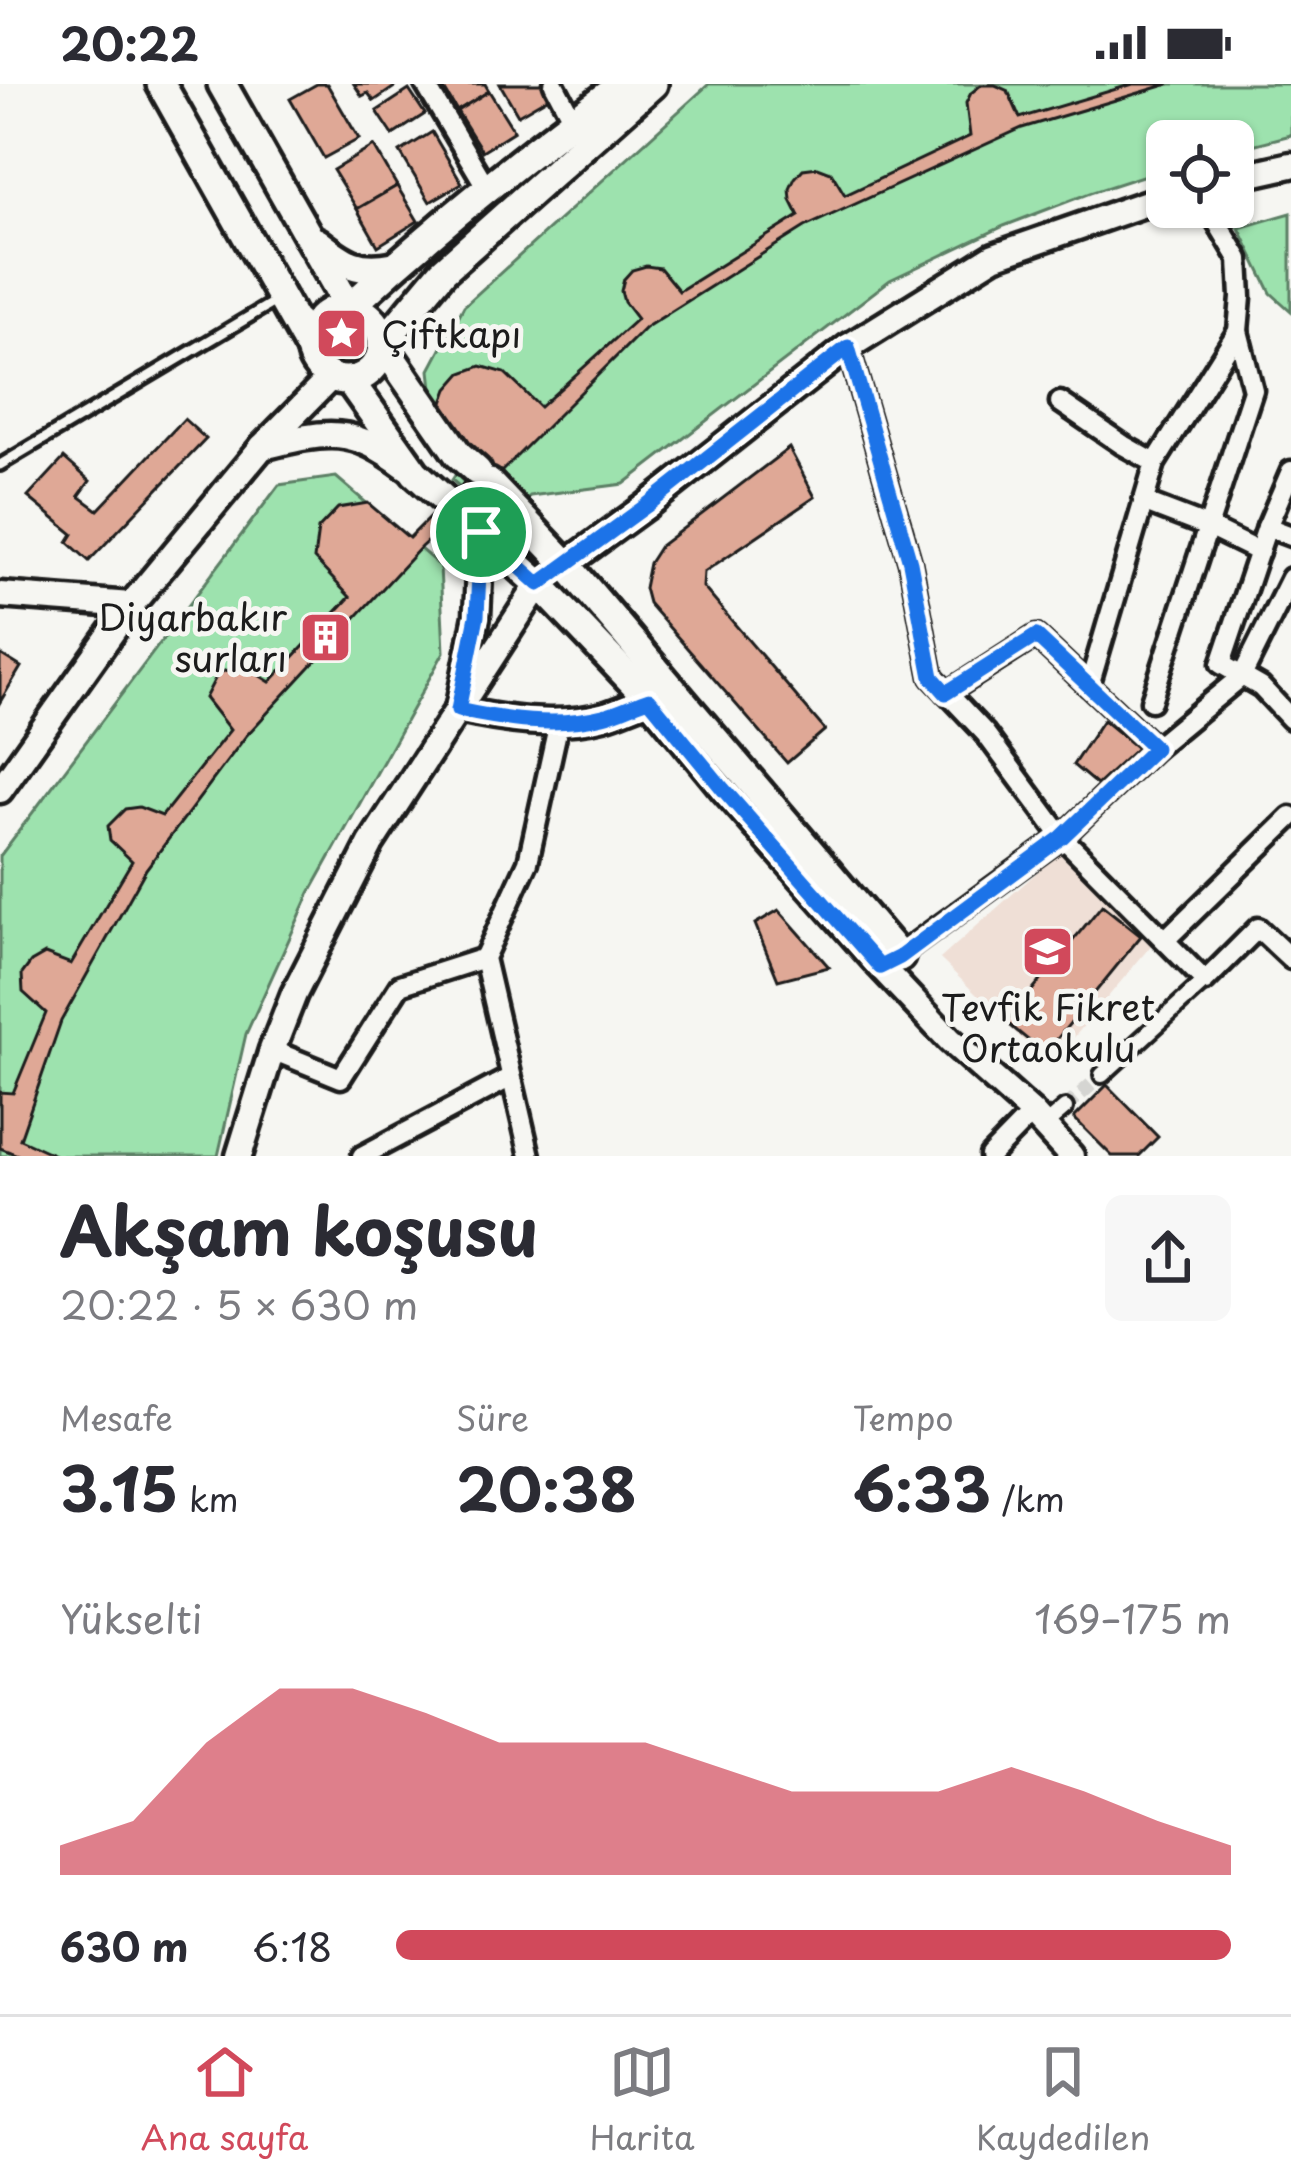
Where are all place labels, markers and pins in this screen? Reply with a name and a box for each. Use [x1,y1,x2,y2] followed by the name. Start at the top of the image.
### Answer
[314,305,370,361] place icon: Çiftkapı
[381,306,521,360] place label: Çiftkapı
[430,481,532,583] pin
[99,589,287,684] place label: Diyarbakır surları
[298,609,354,665] building icon: Diyarbakır surları
[1020,923,1076,979] school or university icon: Tevfik Fikret Ortaokulu
[941,979,1155,1074] place label: Tevfik Fikret Ortaokulu

